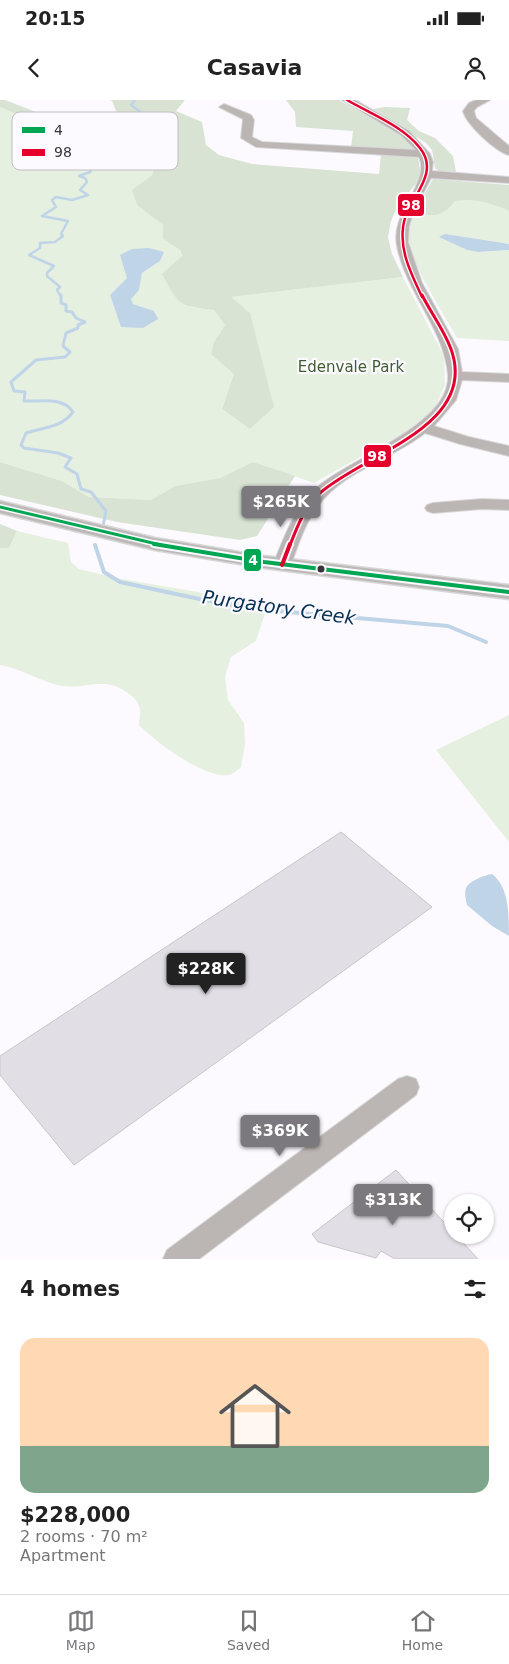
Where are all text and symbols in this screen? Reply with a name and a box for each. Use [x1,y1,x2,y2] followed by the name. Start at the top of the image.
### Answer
[25,7,85,29] text: 20:15
[20,54,48,82] icon: back
[461,54,489,82] icon: person
[207,55,302,80] text: Casavia
[12,112,178,170] legend
[54,122,63,138] text: 4
[54,144,72,160] text: 98
[397,193,425,217] line badge: 98
[401,197,421,213] text: 98
[298,358,405,376] park label: Edenvale Park
[363,444,392,468] line badge: 98
[367,448,387,464] text: 98
[246,486,316,528] pin: $265K
[253,492,309,511] text: $265K
[243,548,262,572] line badge: 4
[248,552,258,568] text: 4
[316,564,326,574] unlabelled marker
[201,585,358,629] water label: Purgatory Creek
[171,952,241,995] pin: $228K
[178,959,234,978] text: $228K
[245,1114,315,1157] pin: $369K
[252,1121,308,1140] text: $369K
[358,1184,428,1226] pin: $313K
[365,1190,421,1209] text: $313K
[444,1194,494,1244] map controls
[444,1194,494,1244] button: locate
[461,1275,489,1303] icon: filters
[20,1277,120,1301] text: 4 homes
[210,1371,300,1461] icon: home
[20,1503,130,1527] text: $228,000
[20,1527,148,1546] text: 2 rooms · 70 m²
[20,1546,106,1565] text: Apartment
[66,1607,95,1653] tab: Map
[227,1607,270,1653] tab: Saved
[402,1607,443,1653] tab: Home

